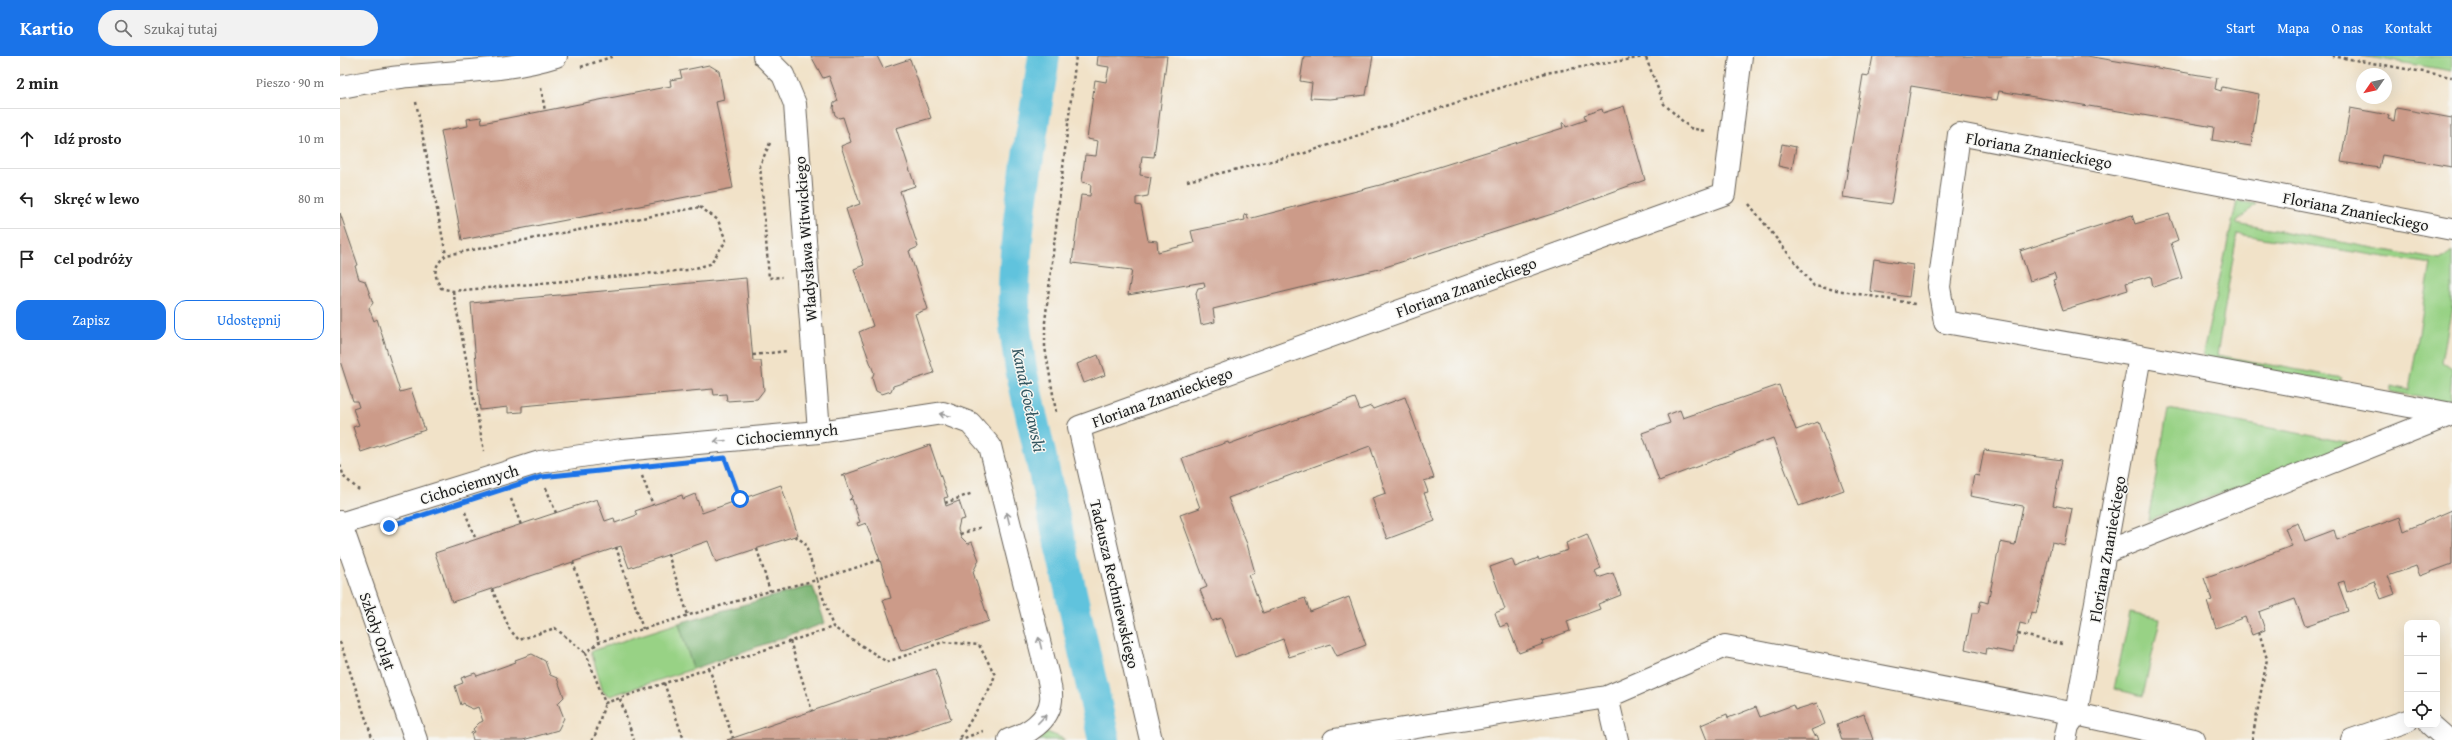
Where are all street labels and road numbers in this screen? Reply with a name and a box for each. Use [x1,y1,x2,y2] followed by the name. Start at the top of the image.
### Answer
[1964,125,2114,175] street label: Floriana Znanieckiego
[787,156,823,322] street label: Władysława Witwickiego
[2281,185,2431,237] street label: Floriana Znanieckiego
[1392,250,1540,324] street label: Floriana Znanieckiego
[1088,360,1236,434] street label: Floriana Znanieckiego
[735,417,839,451] street label: Cichociemnych
[417,458,521,510] street label: Cichociemnych
[2082,474,2132,624] street label: Floriana Znanieckiego
[1084,497,1146,671] street label: Tadeusza Rechniewskiego
[353,589,403,674] street label: Szkoły Orląt

